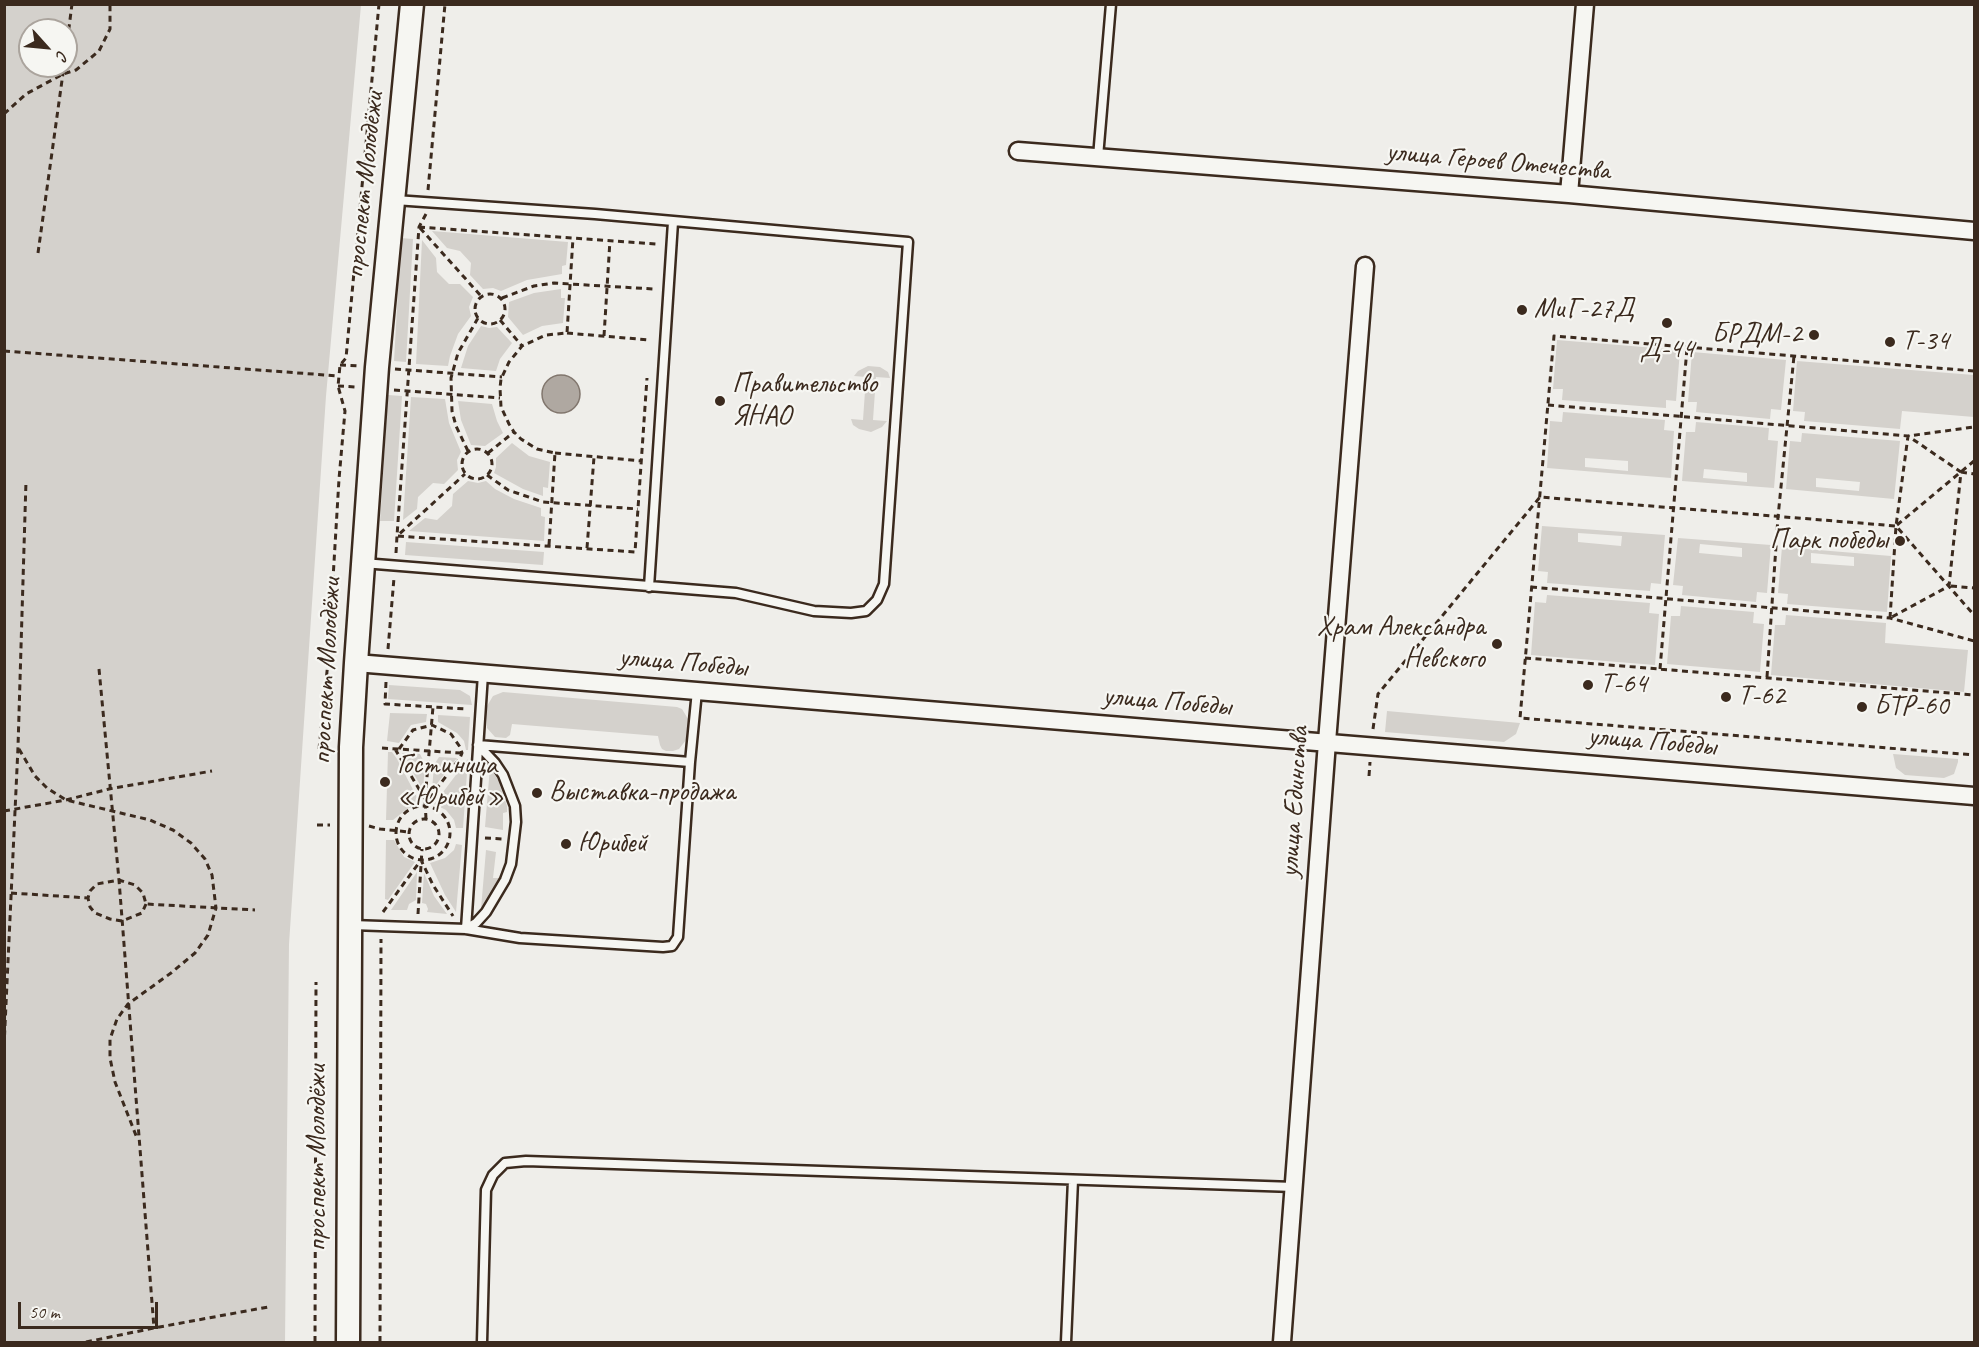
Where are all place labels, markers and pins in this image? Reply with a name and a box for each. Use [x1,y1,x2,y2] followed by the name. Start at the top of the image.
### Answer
[1534,293,1633,327] place label: МиГ-27Д
[1515,303,1529,317] marker: МиГ-27Д
[1660,316,1674,330] marker: Д-44
[1712,318,1802,352] place label: БРДМ-2
[1902,325,1949,359] place label: Т-34
[1807,328,1821,342] marker: БРДМ-2
[1640,333,1694,367] place label: Д-44
[1883,335,1897,349] marker: Т-34
[732,368,877,434] place label: Правительство ЯНАО
[713,394,727,408] marker: Правительство ЯНАО
[1770,524,1888,558] place label: Парк победы
[1893,534,1907,548] marker: Парк победы
[1317,611,1485,677] place label: Храм Александра Невского
[1490,637,1504,651] marker: Храм Александра Невского
[1600,668,1647,702] place label: Т-64
[1581,678,1595,692] marker: Т-64
[1738,680,1785,714] place label: Т-62
[1719,690,1733,704] marker: Т-62
[1874,690,1949,724] place label: БТР-60
[1855,700,1869,714] marker: БТР-60
[397,749,504,815] place label: Гостиница «Юрибей»
[378,775,392,789] marker: Гостиница «Юрибей»
[549,776,735,810] place label: Выставка-продажа
[530,786,544,800] marker: Выставка-продажа
[578,827,647,861] place label: Юрибей
[559,837,573,851] marker: Юрибей

